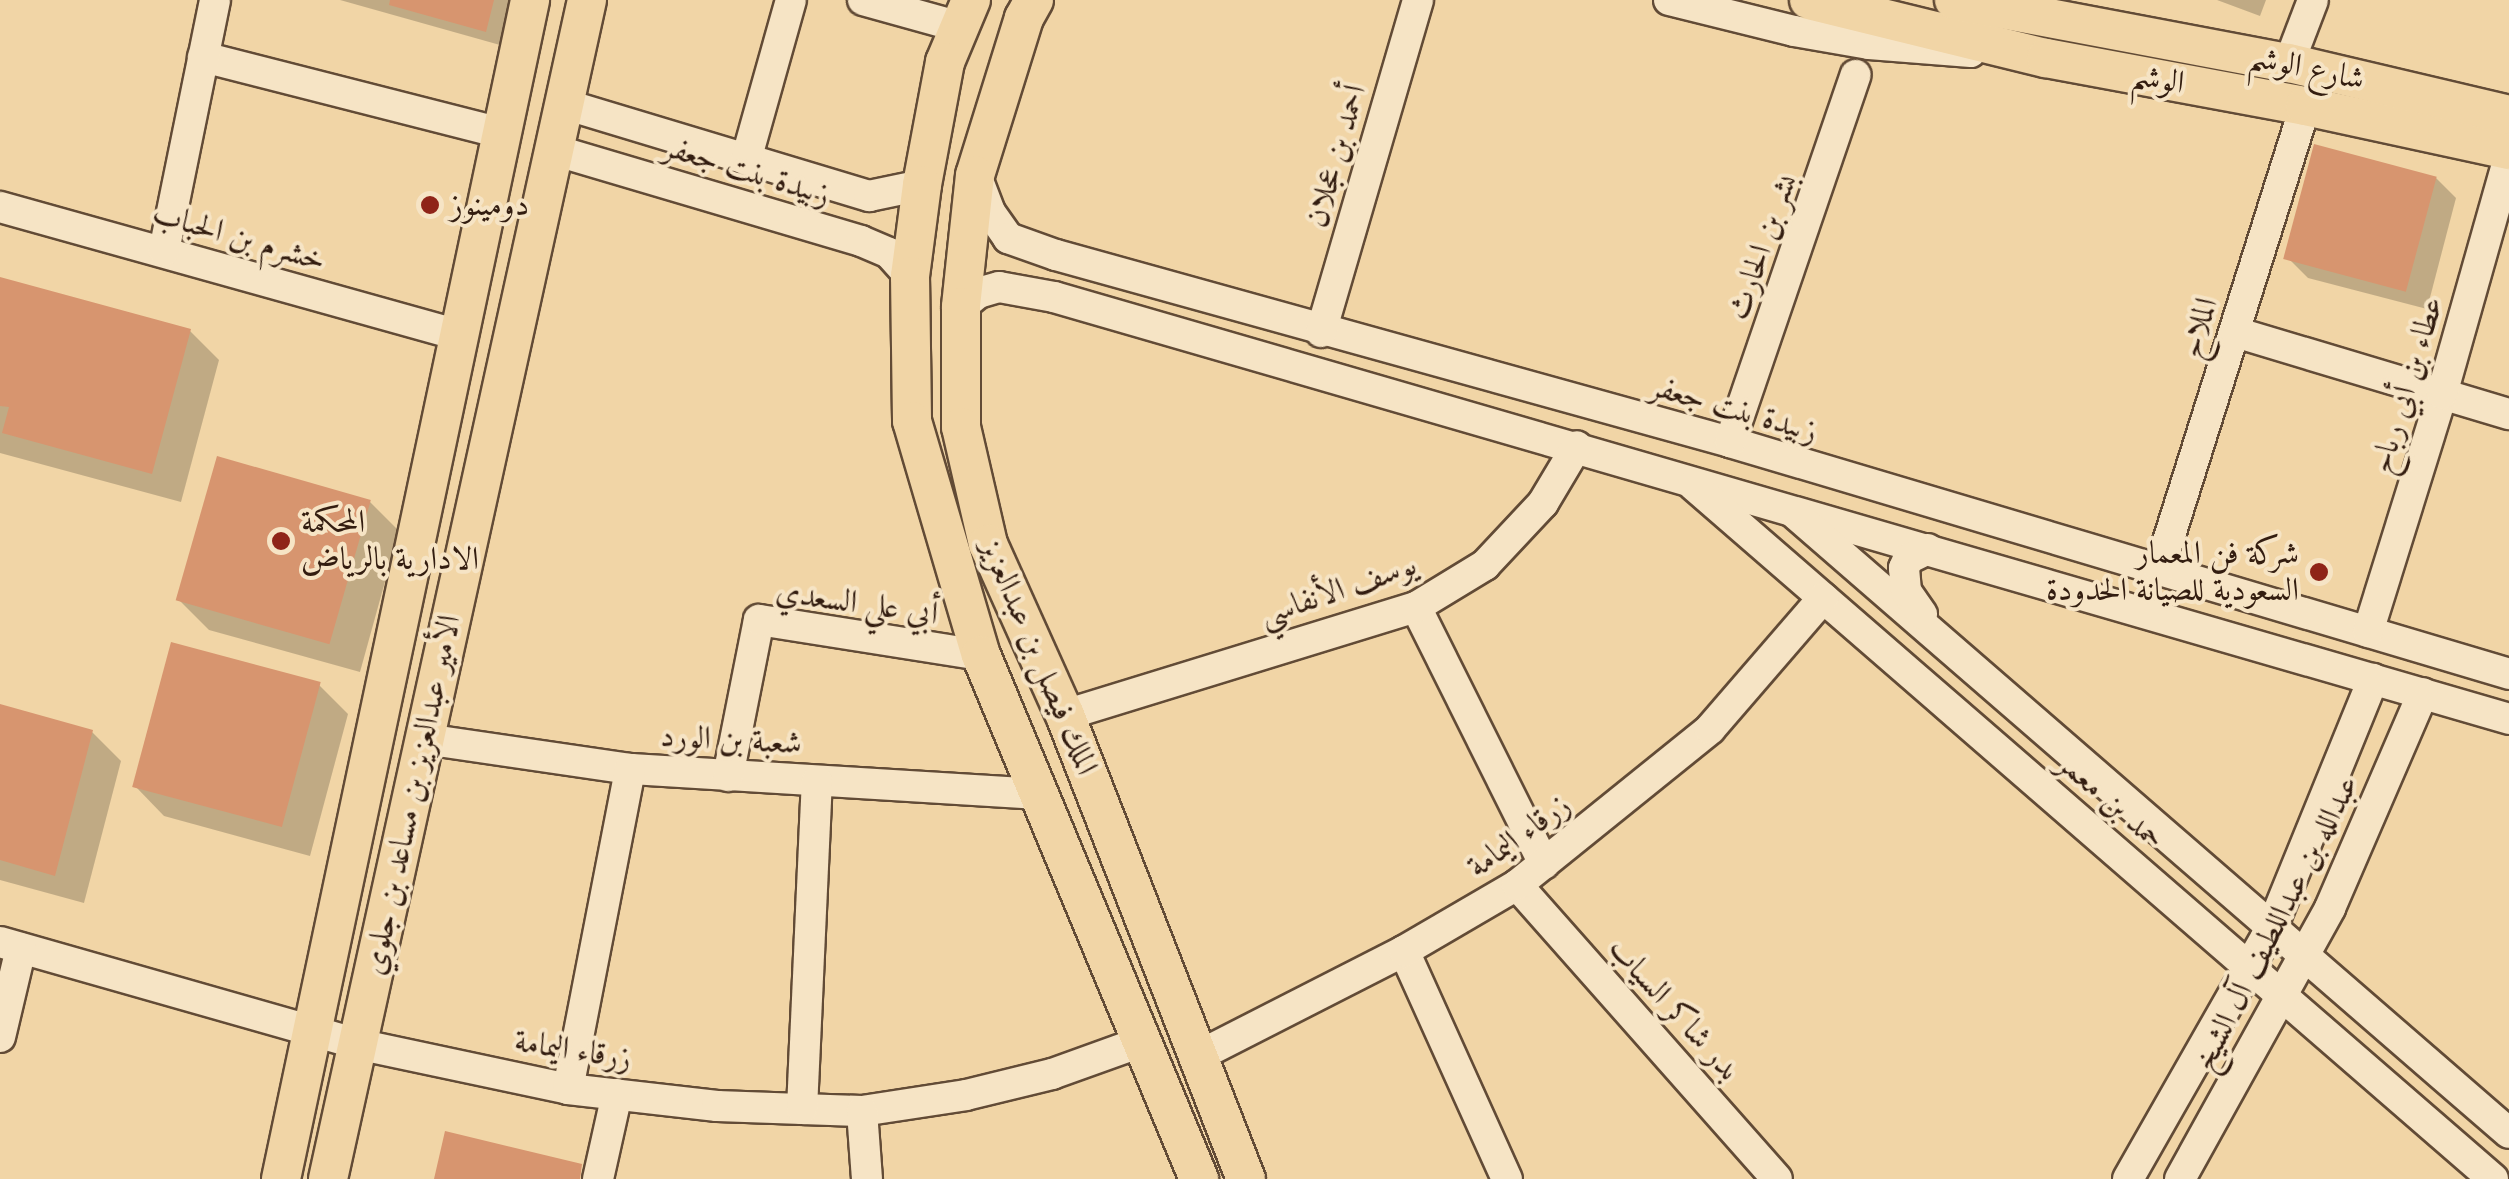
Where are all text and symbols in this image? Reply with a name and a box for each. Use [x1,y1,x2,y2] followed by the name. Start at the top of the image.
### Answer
[2246,37,2368,99] street label: شارع الوشم
[2129,56,2187,102] street label: الوشم
[1297,80,1375,232] street label: أحمد بن عجلان
[659,127,835,215] street label: زبيدة بنت جعفر
[1719,169,1805,325] street label: بشر بن الحارث
[450,186,529,224] place label: دومينوز
[148,194,330,280] street label: خشرم بن الحباب
[419,194,441,216] marker: دومينوز
[2362,292,2452,478] street label: عطاء بن أبي رباح
[2172,293,2226,363] street label: الملاح
[1646,367,1822,451] street label: زبيدة بنت جعفر
[301,504,479,579] place label: المحكمة الادارية بالرياض
[270,530,292,552] marker: المحكمة الادارية بالرياض
[972,533,1106,781] street label: الملك فيصل بن عبدالعزيز
[2046,535,2299,610] place label: شركة فن المعمار السعودية للصيانة الحدودة
[1254,545,1422,635] street label: يوسف الأنفاسي
[2308,561,2330,583] marker: شركة فن المعمار السعودية للصيانة الحدودة
[773,573,941,633] street label: أبي علي السعدي
[355,611,469,979] street label: الأمير عبدالعزيز بن مساعد بن جلوي
[659,717,803,763] street label: شعبة بن الورد
[2050,744,2172,858] street label: حمد بن معمر
[2185,769,2367,1077] street label: عبدالله بن عبداللطيف آل الشيخ
[1460,786,1578,886] street label: زرقاء اليمامة
[1600,930,1748,1088] street label: بدر شاكر السياب
[512,1022,634,1078] street label: زرقاء اليمامة

